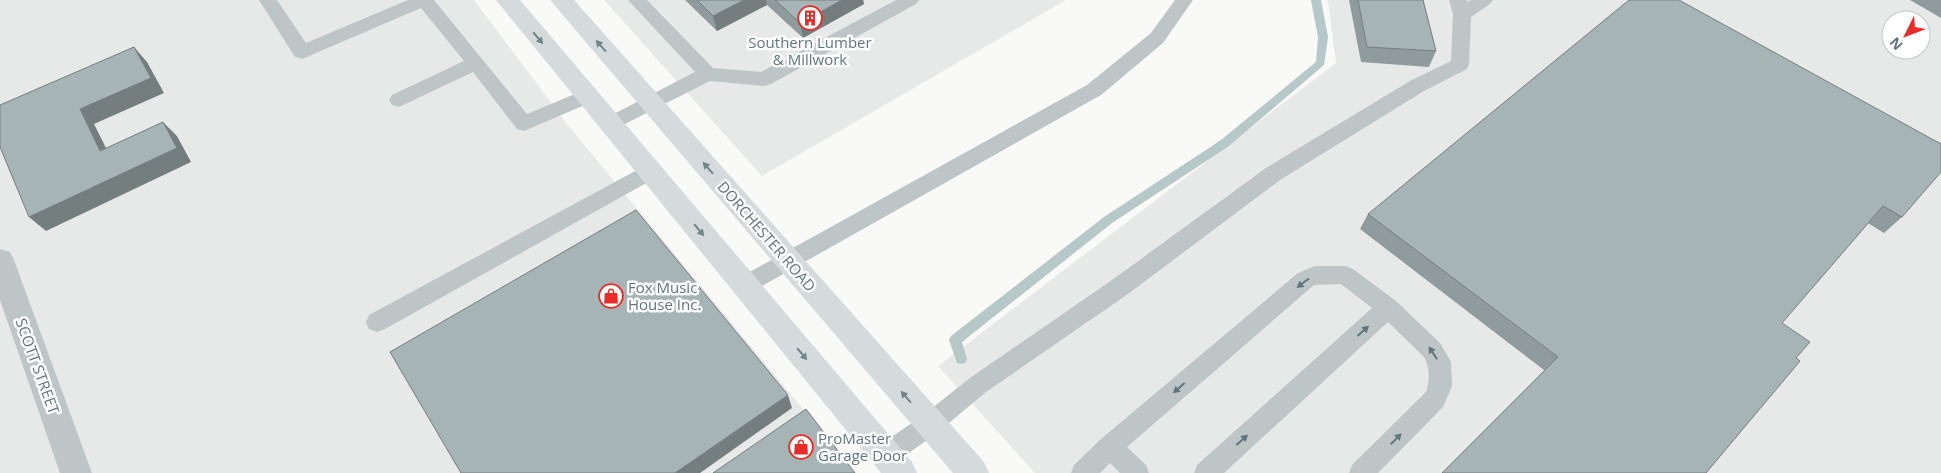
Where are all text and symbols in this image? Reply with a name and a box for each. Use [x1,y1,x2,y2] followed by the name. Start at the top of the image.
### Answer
[797,5,823,31] building icon: Southern Lumber & Millwork
[1881,10,1931,60] north arrow
[533,31,544,44] one-way arrow
[748,32,872,69] place label: Southern Lumber & Millwork
[1885,33,1907,55] text: N
[595,40,607,52] one-way arrow
[702,162,713,175] one-way arrow
[714,177,820,295] street label: DORCHESTER ROAD
[693,223,704,236] one-way arrow
[628,277,701,314] place label: Fox Music House Inc.
[1297,277,1310,288] one-way arrow
[598,283,624,309] shop icon: Fox Music House Inc.
[11,315,65,417] street label: SCOTT STREET
[1356,325,1368,337] one-way arrow
[1428,346,1438,360] one-way arrow
[797,348,808,361] one-way arrow
[1173,382,1186,393] one-way arrow
[900,391,912,403] one-way arrow
[818,428,907,465] place label: ProMaster Garage Door
[1390,433,1402,445] one-way arrow
[788,434,814,460] shop icon: ProMaster Garage Door
[1236,435,1249,446] one-way arrow

